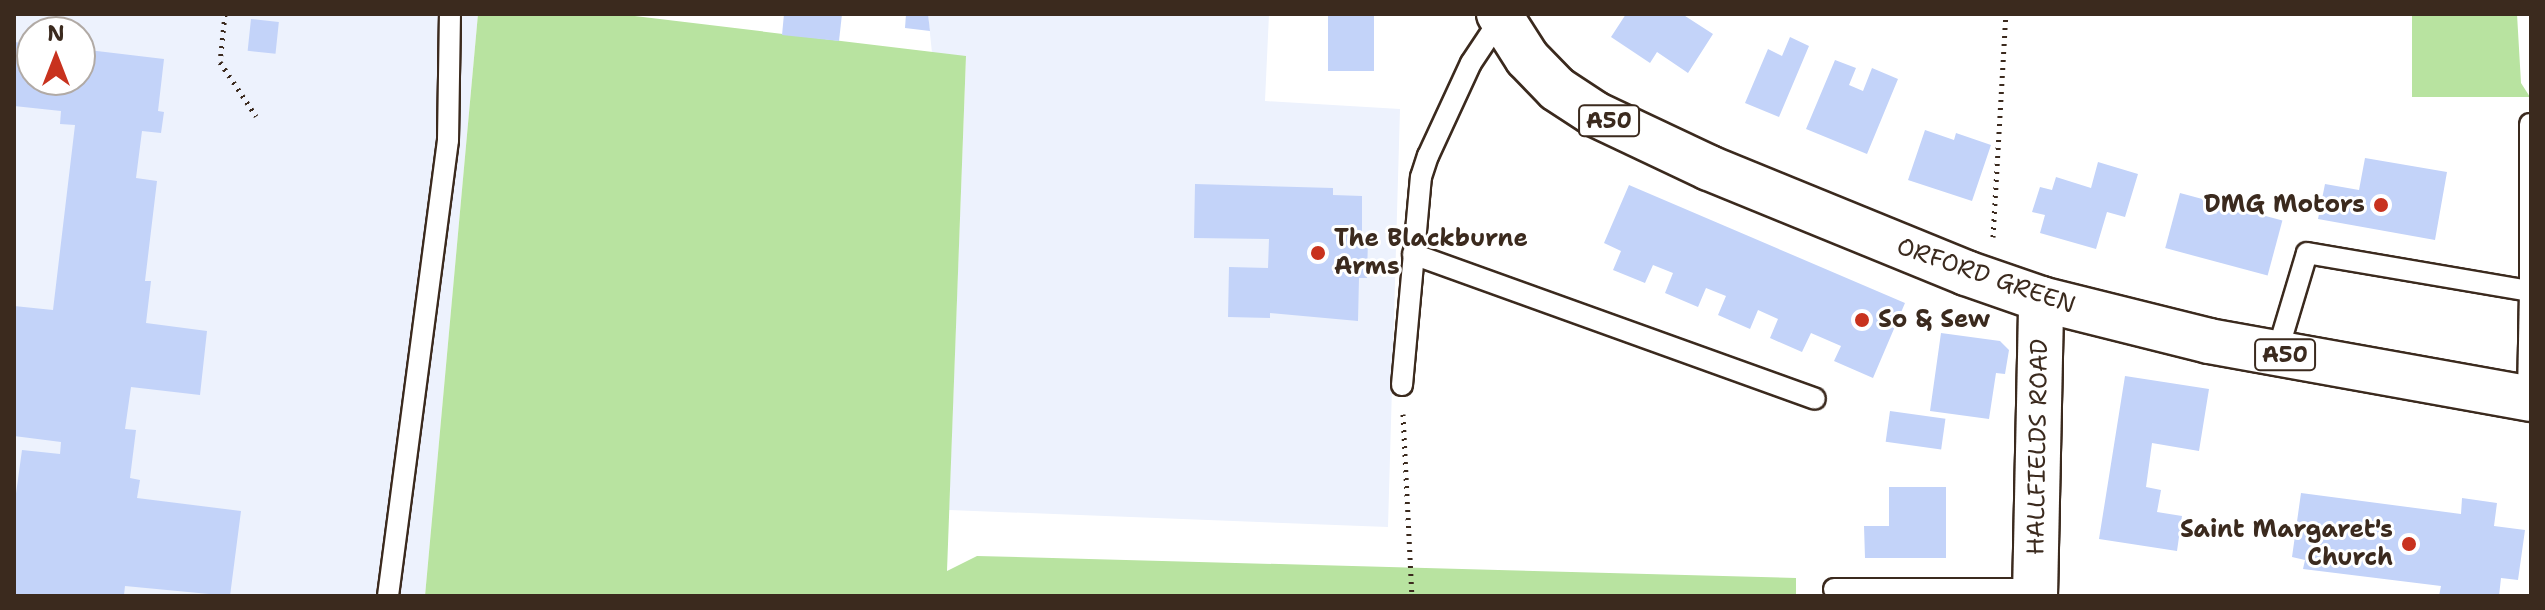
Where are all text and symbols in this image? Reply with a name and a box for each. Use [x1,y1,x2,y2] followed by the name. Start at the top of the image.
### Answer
[16,16,96,96] north arrow
[47,19,65,48] text: N
[1577,103,1641,139] road number: A50
[2204,191,2365,219] place label: DMG Motors
[2372,196,2390,214] marker: DMG Motors
[1334,225,1528,281] place label: The Blackburne Arms
[1893,232,2079,320] street label: ORFORD GREEN
[1309,244,1327,262] marker: The Blackburne Arms
[1878,306,1990,334] place label: So & Sew
[1853,311,1871,329] marker: So & Sew
[2253,337,2317,373] road number: A50
[2022,339,2054,555] street label: HALLFIELDS ROAD
[2180,516,2393,572] place label: Saint Margaret's Church
[2400,535,2418,553] marker: Saint Margaret's Church

